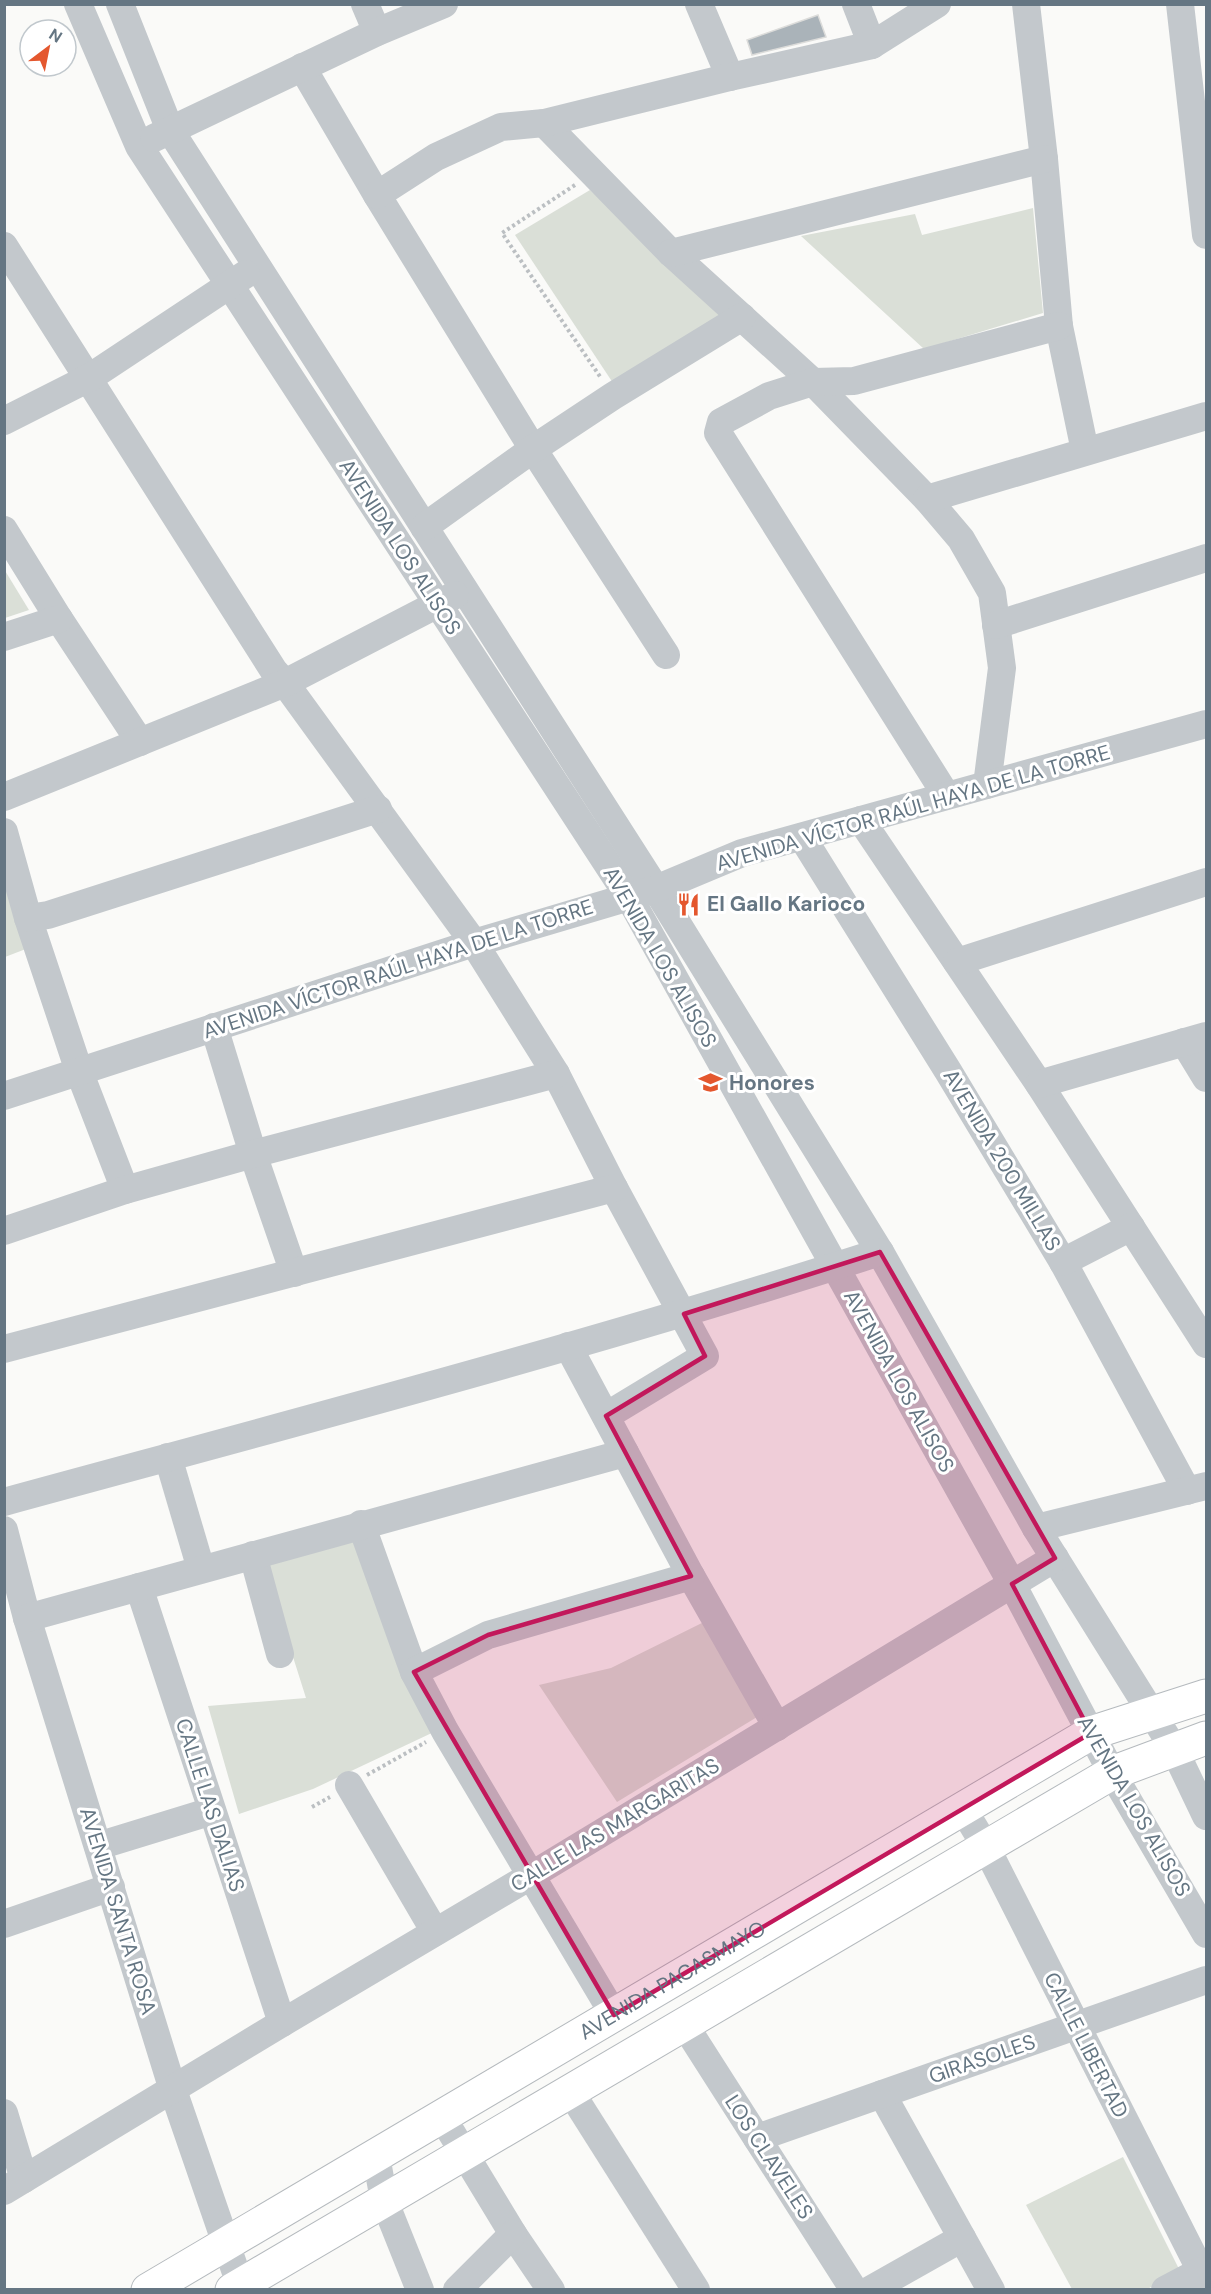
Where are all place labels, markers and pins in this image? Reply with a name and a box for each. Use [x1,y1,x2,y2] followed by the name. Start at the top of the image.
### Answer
[707,890,865,918] place label: El Gallo Karioco
[676,891,702,917] restaurant icon: El Gallo Karioco
[729,1069,815,1097] place label: Honores
[698,1070,724,1096] school or university icon: Honores

